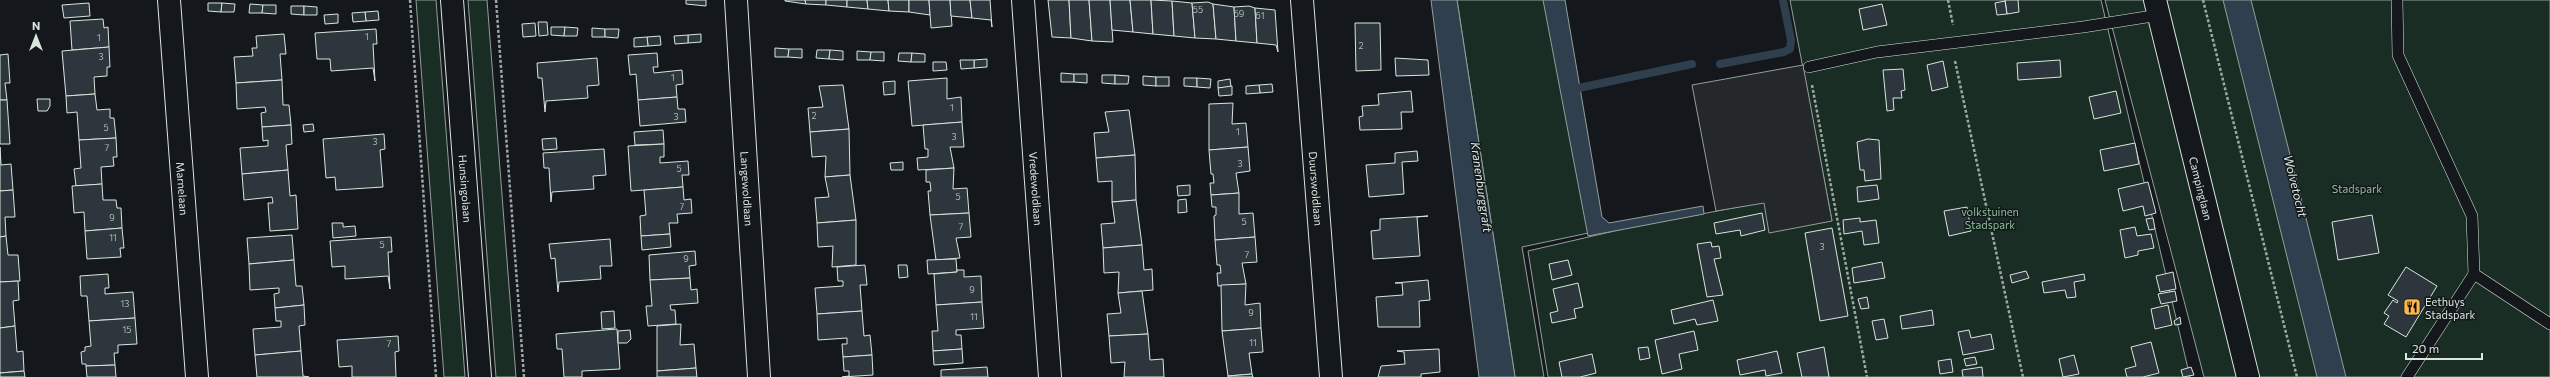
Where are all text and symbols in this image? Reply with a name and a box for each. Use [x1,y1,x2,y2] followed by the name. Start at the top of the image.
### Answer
[1193,4,1203,15] house number: 55
[1234,8,1244,19] house number: 59
[1255,10,1265,21] house number: 61
[16,16,56,56] north arrow
[32,19,40,32] text: N
[365,31,369,42] house number: 1
[97,32,101,43] house number: 1
[1359,40,1364,51] house number: 2
[98,51,104,62] house number: 3
[671,72,675,83] house number: 1
[950,102,954,113] house number: 1
[812,110,817,121] house number: 2
[673,111,679,122] house number: 3
[103,122,109,133] house number: 5
[1236,126,1240,137] house number: 1
[951,131,957,142] house number: 3
[372,136,378,147] house number: 3
[1469,141,1495,234] water label: Kranenburggraft
[105,142,110,153] house number: 7
[739,151,756,226] street label: Langewoldlaan
[1027,151,1046,226] street label: Vredewoldlaan
[1307,151,1326,226] street label: Duurswoldlaan
[2281,153,2311,220] water label: Wolvetocht
[457,154,475,223] street label: Hunsingolaan
[2187,155,2216,222] street label: Campinglaan
[1237,158,1243,169] house number: 3
[175,161,191,216] street label: Marnelaan
[676,163,682,174] house number: 5
[2332,182,2382,195] park label: Stadspark
[955,191,961,202] house number: 5
[680,201,685,212] house number: 7
[1961,205,2019,231] park label: volkstuinen Stadspark
[109,212,115,223] house number: 9
[1241,216,1247,227] house number: 5
[959,221,964,232] house number: 7
[109,232,117,243] house number: 11
[379,239,385,250] house number: 5
[1819,241,1825,252] house number: 3
[1245,249,1250,260] house number: 7
[683,253,689,264] house number: 9
[969,284,975,295] house number: 9
[2425,295,2476,321] place label: Eethuys Stadspark
[2402,297,2422,317] restaurant icon: Eethuys Stadspark
[121,298,129,309] house number: 13
[1248,307,1254,318] house number: 9
[970,311,978,322] house number: 11
[122,324,132,335] house number: 15
[2406,335,2482,361] scale bar
[1249,337,1257,348] house number: 11
[387,338,392,349] house number: 7
[2412,341,2439,355] text: 20 m

